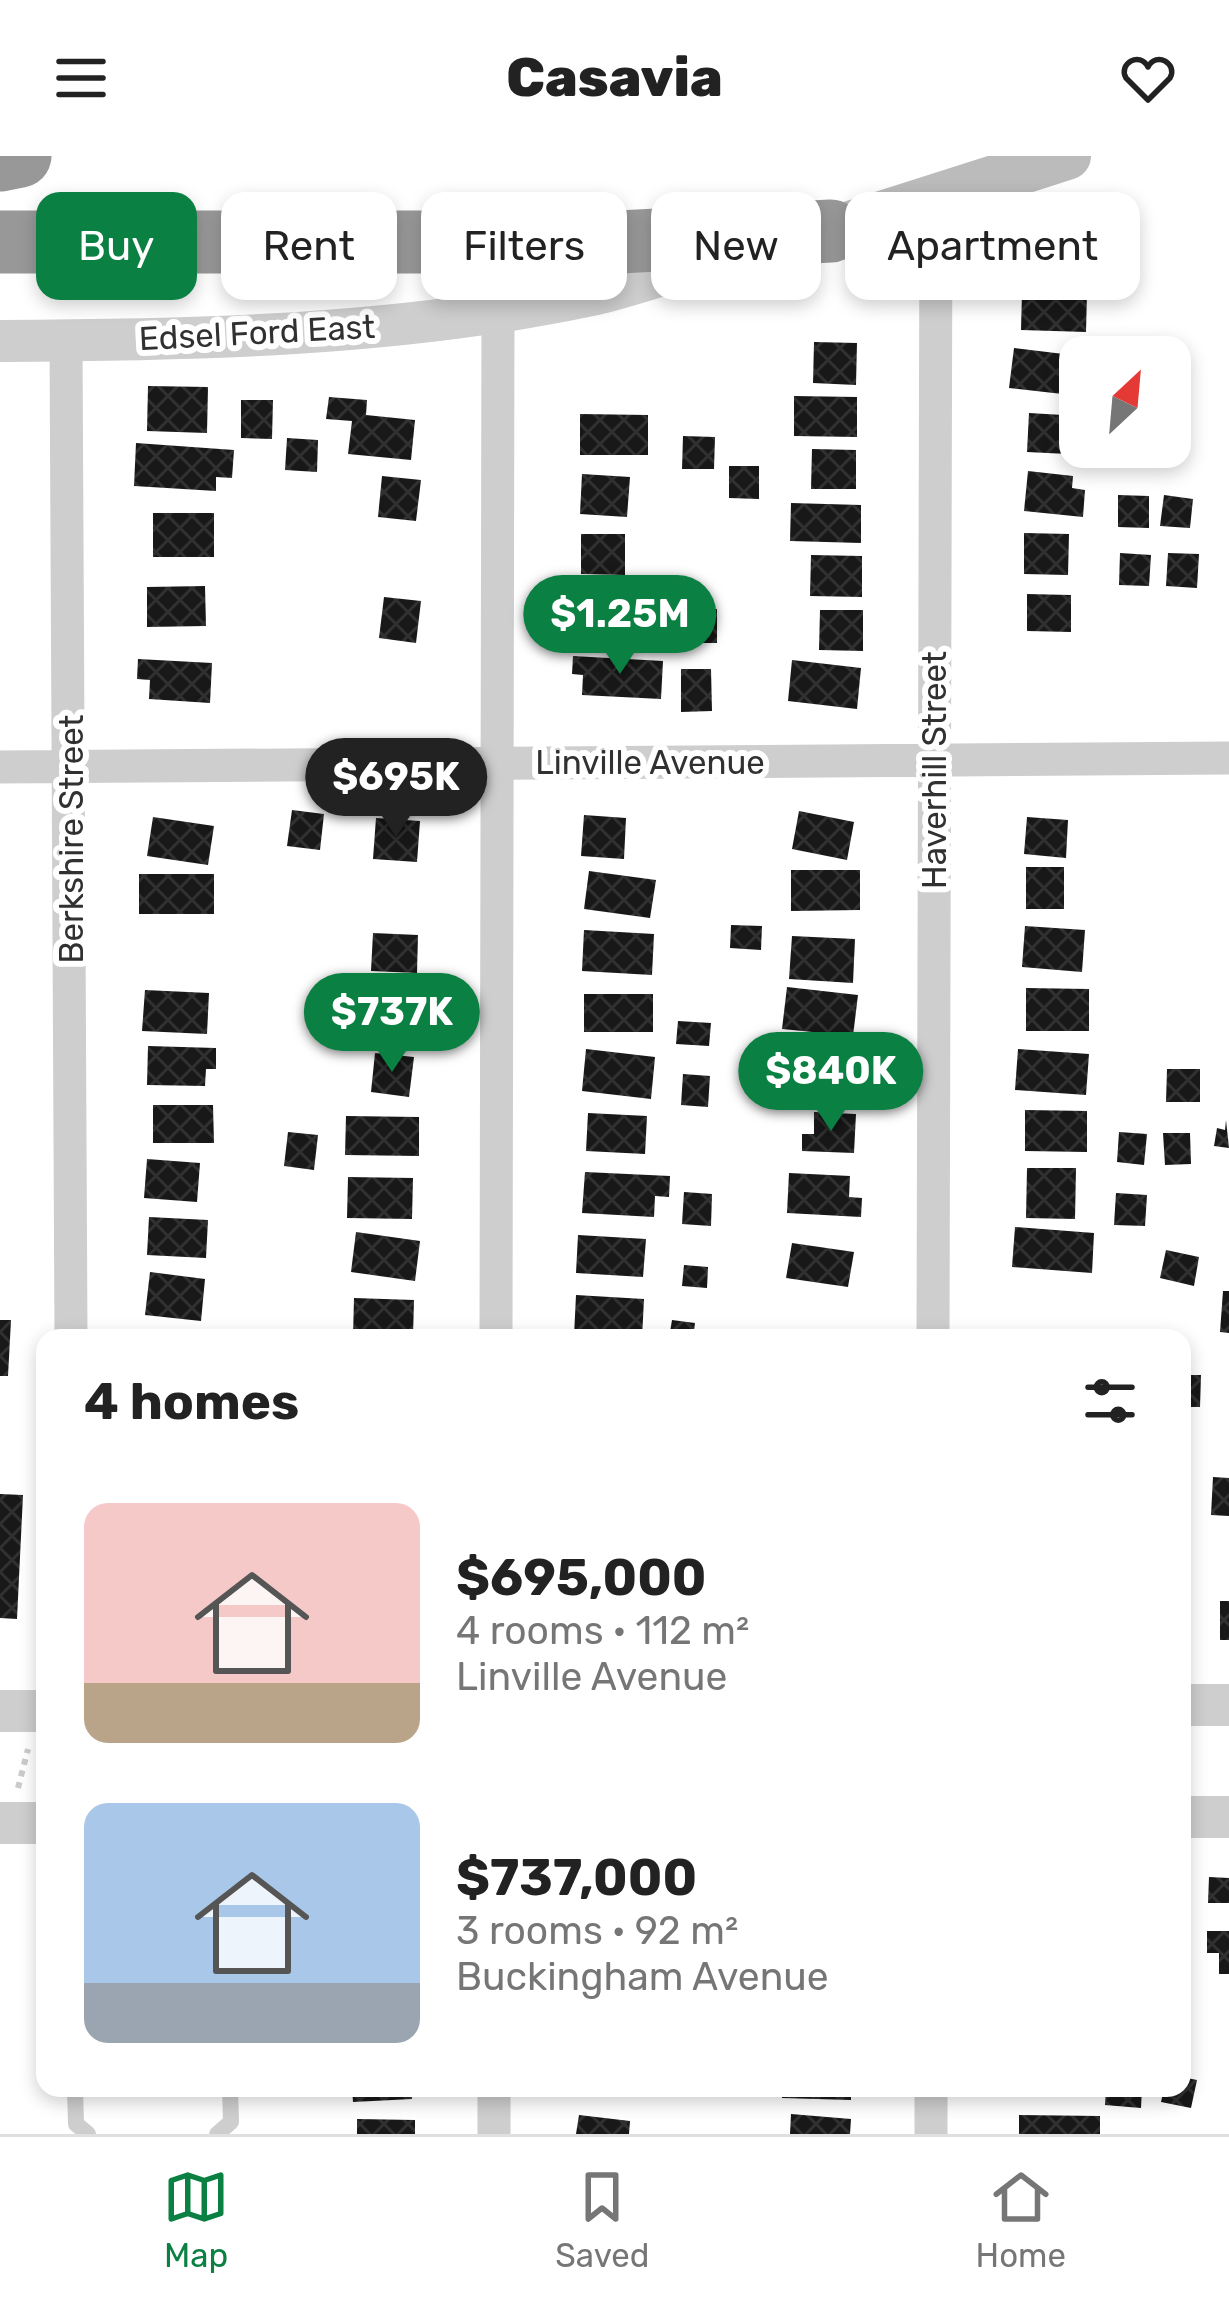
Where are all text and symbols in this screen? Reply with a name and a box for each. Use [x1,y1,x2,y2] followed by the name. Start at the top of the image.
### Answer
[48,45,114,111] icon: menu
[1115,45,1181,111] icon: heart
[506,46,723,110] text: Casavia
[36,192,197,300] chip: Buy
[221,192,397,300] chip: Rent
[421,192,627,300] chip: Filters
[651,192,821,300] chip: New
[845,192,1140,300] chip: Apartment
[138,307,376,358] street label: Edsel Ford East
[1059,336,1191,468] north arrow
[1059,336,1191,468] map controls
[522,575,718,677] pin: $1.25M
[550,591,690,637] text: $1.25M
[915,651,954,889] street label: Haverhill Street
[52,714,91,963] street label: Berkshire Street
[312,738,480,840] pin: $695K
[535,743,765,782] street label: Linville Avenue
[332,754,460,800] text: $695K
[308,973,476,1075] pin: $737K
[331,989,453,1035] text: $737K
[747,1032,915,1134] pin: $840K
[765,1048,897,1094] text: $840K
[1077,1368,1143,1434] icon: filters
[84,1371,299,1432] text: 4 homes
[456,1547,707,1608] text: $695,000
[180,1551,324,1695] icon: home
[456,1608,749,1654] text: 4 rooms · 112 m²
[456,1654,727,1700] text: Linville Avenue
[456,1847,697,1908] text: $737,000
[180,1851,324,1995] icon: home
[456,1908,738,1954] text: 3 rooms · 92 m²
[456,1954,829,2000] text: Buckingham Avenue
[163,2164,229,2275] tab: Map
[555,2164,649,2275] tab: Saved
[976,2164,1066,2275] tab: Home

